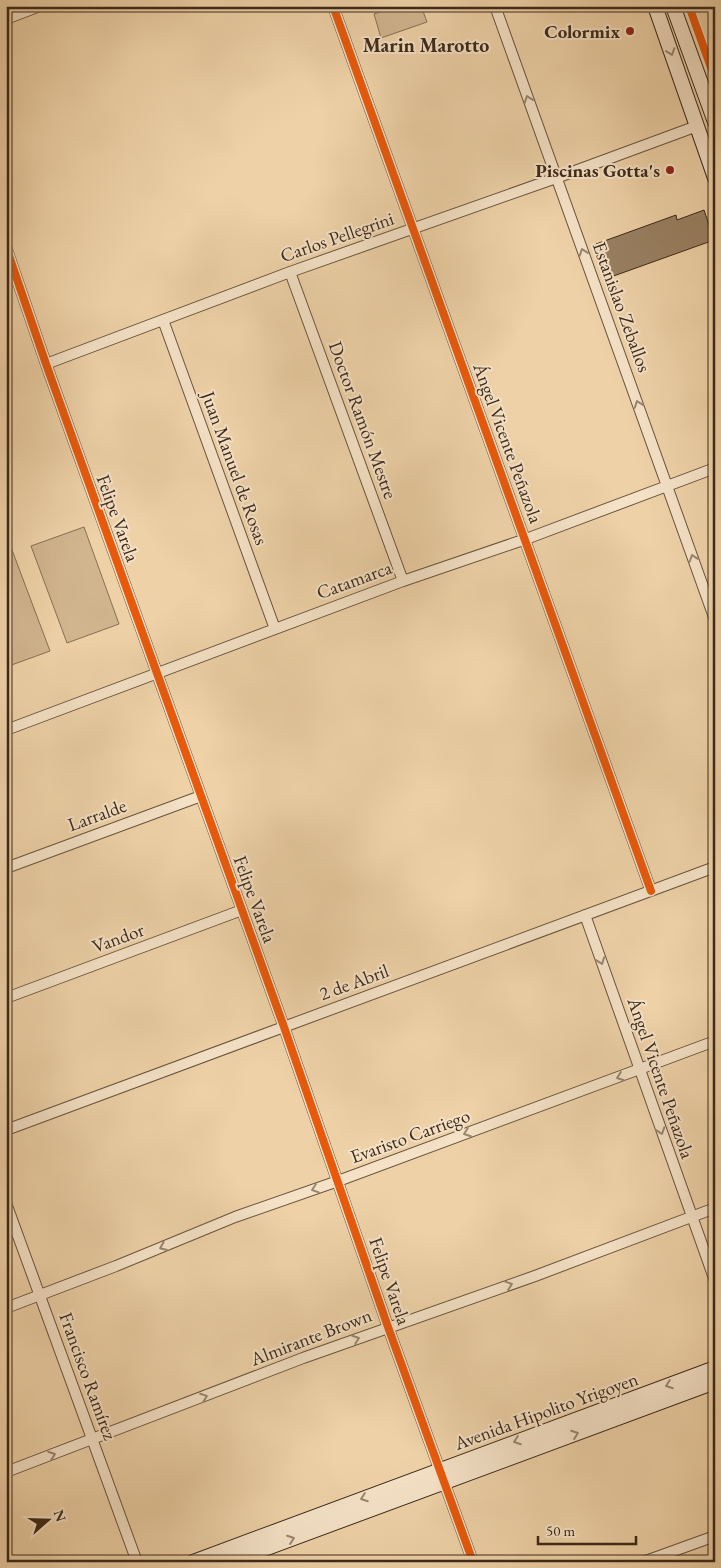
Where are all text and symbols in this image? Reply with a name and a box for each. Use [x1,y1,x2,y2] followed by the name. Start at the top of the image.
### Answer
[544,19,620,44] place label: Colormix
[624,25,636,37] marker: Colormix
[363,32,489,58] district label: Marin Marotto
[665,48,675,56] one-way arrow
[524,95,534,103] one-way arrow
[535,158,660,183] place label: Piscinas Gotta's
[664,164,676,176] marker: Piscinas Gotta's
[277,206,398,268] street label: Carlos Pellegrini
[587,238,657,376] street label: Estanislao Zeballos
[579,248,589,256] one-way arrow
[323,338,403,502] street label: Doctor Ramón Mestre
[467,358,549,527] street label: Ángel Vicente Peñazola
[195,386,274,548] street label: Juan Manuel de Rosas
[634,401,644,409] one-way arrow
[91,471,145,566] street label: Felipe Varela
[689,554,699,562] one-way arrow
[313,555,395,605] street label: Catamarca
[64,793,130,837] street label: Larralde
[228,852,282,947] street label: Felipe Varela
[88,917,148,959] street label: Vandor
[595,956,605,965] one-way arrow
[316,958,393,1006] street label: 2 de Abril
[621,993,700,1162] street label: Ángel Vicente Peñazola
[616,1071,625,1081] one-way arrow
[347,1103,473,1169] street label: Evaristo Carriego
[655,1126,665,1135] one-way arrow
[464,1127,472,1137] one-way arrow
[311,1183,320,1193] one-way arrow
[363,1234,417,1329] street label: Felipe Varela
[159,1240,168,1251] one-way arrow
[504,1281,513,1291] one-way arrow
[246,1302,375,1372] street label: Almirante Brown
[53,1309,123,1444] street label: Francisco Ramírez
[351,1335,359,1345] one-way arrow
[450,1366,641,1456] street label: Avenida Hipolito Yrigoyen
[665,1379,674,1389] one-way arrow
[199,1392,208,1403] one-way arrow
[570,1430,578,1440] one-way arrow
[513,1435,522,1445] one-way arrow
[47,1451,56,1461] one-way arrow
[361,1492,369,1502] one-way arrow
[22,1496,72,1546] north arrow
[50,1507,71,1525] text: N
[538,1513,636,1545] scale bar
[546,1521,575,1540] text: 50 m
[286,1535,295,1545] one-way arrow

